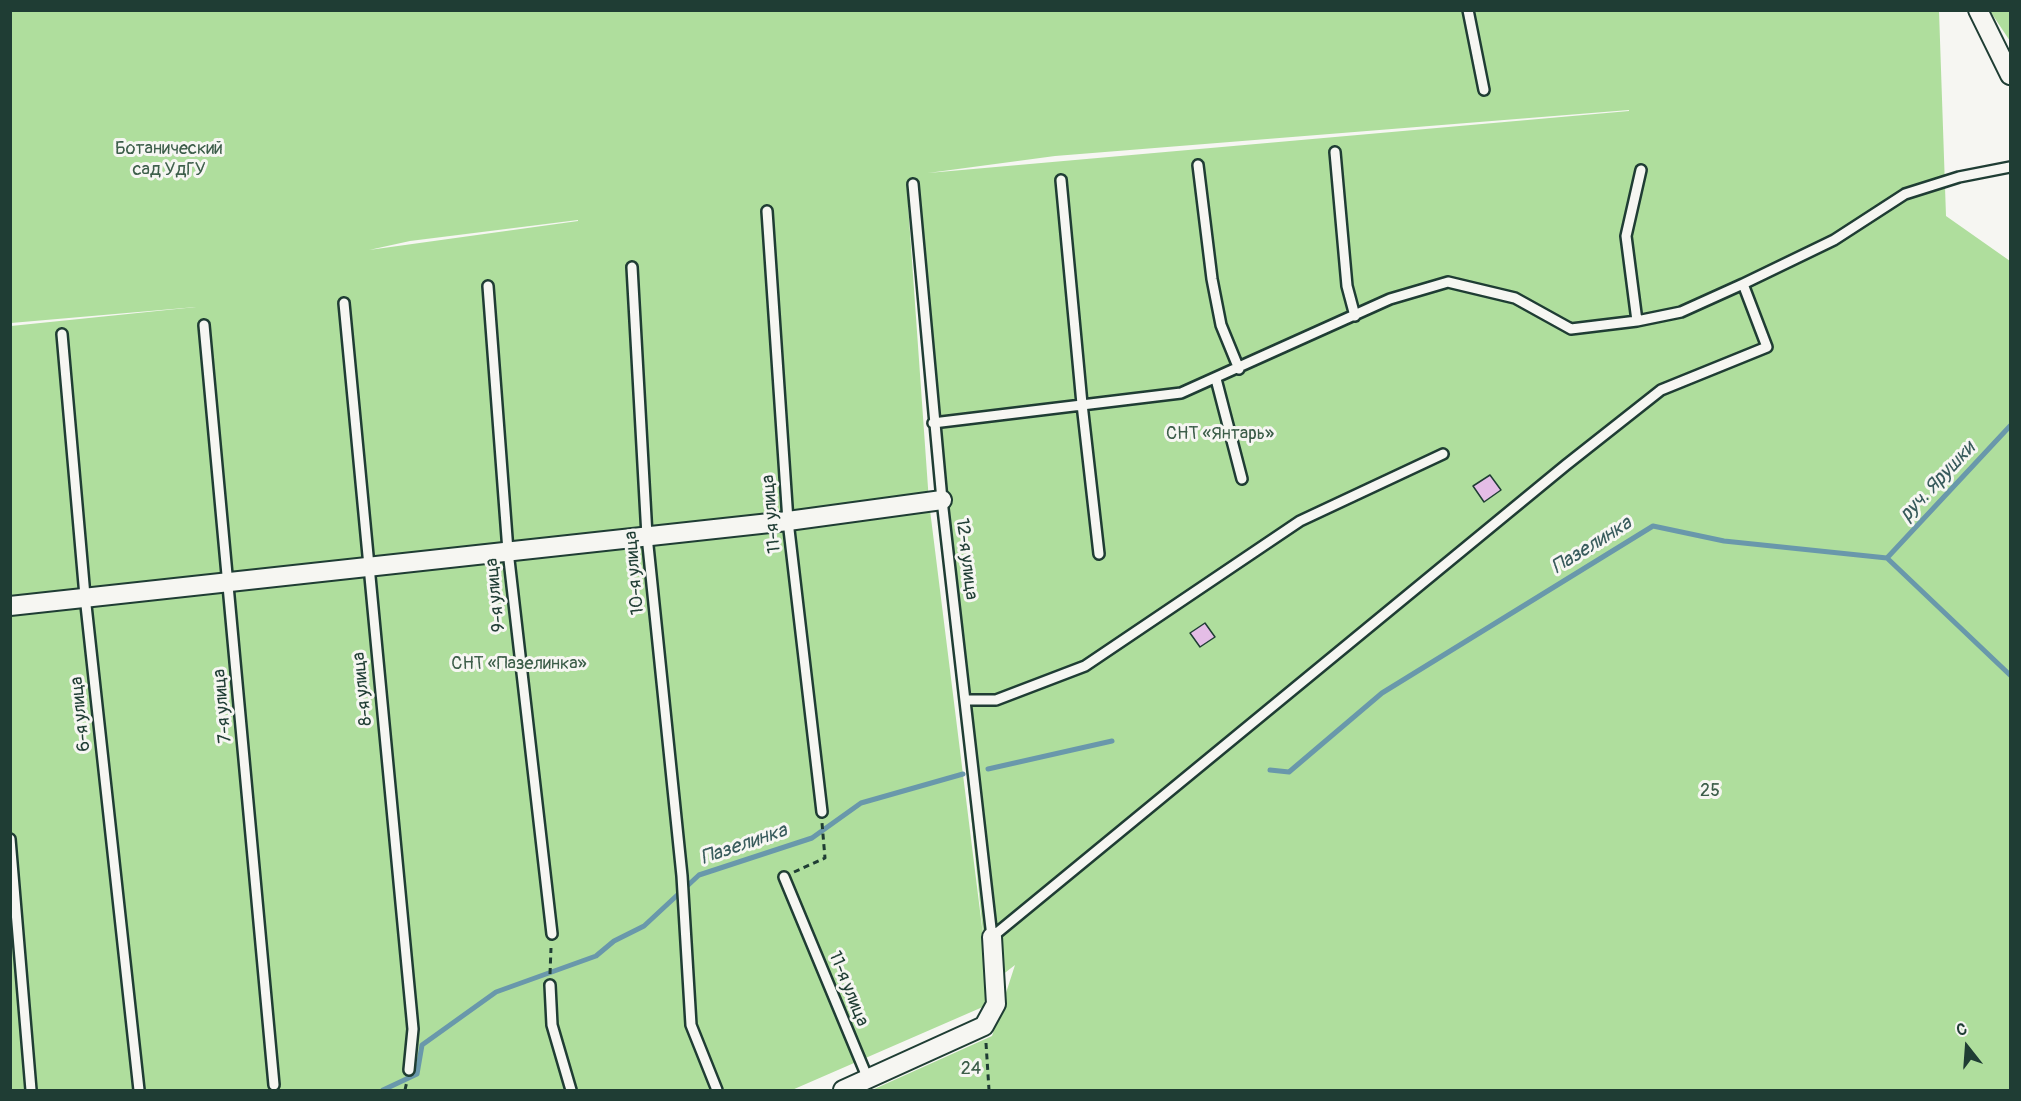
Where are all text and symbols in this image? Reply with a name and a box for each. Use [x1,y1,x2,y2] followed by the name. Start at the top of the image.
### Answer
[115,138,223,180] park label: Ботанический сад УдГУ
[1166,423,1274,445] park label: СНТ «Янтарь»
[1895,437,1981,527] water label: руч. Ярушки
[758,474,786,554] street label: 11-я улица
[1548,512,1636,580] water label: Пазелинка
[950,517,982,601] street label: 12-я улица
[621,530,649,616] street label: 10-я улица
[481,557,511,633] street label: 9-я улица
[348,651,378,727] street label: 8-я улица
[451,653,587,675] park label: СНТ «Пазелинка»
[209,668,237,744] street label: 7-я улица
[66,675,96,753] street label: 6-я улица
[1700,780,1720,802] park label: 25
[698,819,790,871] water label: Пазелинка
[823,948,873,1030] street label: 11-я улица
[1937,1017,1997,1077] north arrow
[1954,1019,1969,1041] text: С
[961,1058,981,1080] park label: 24

